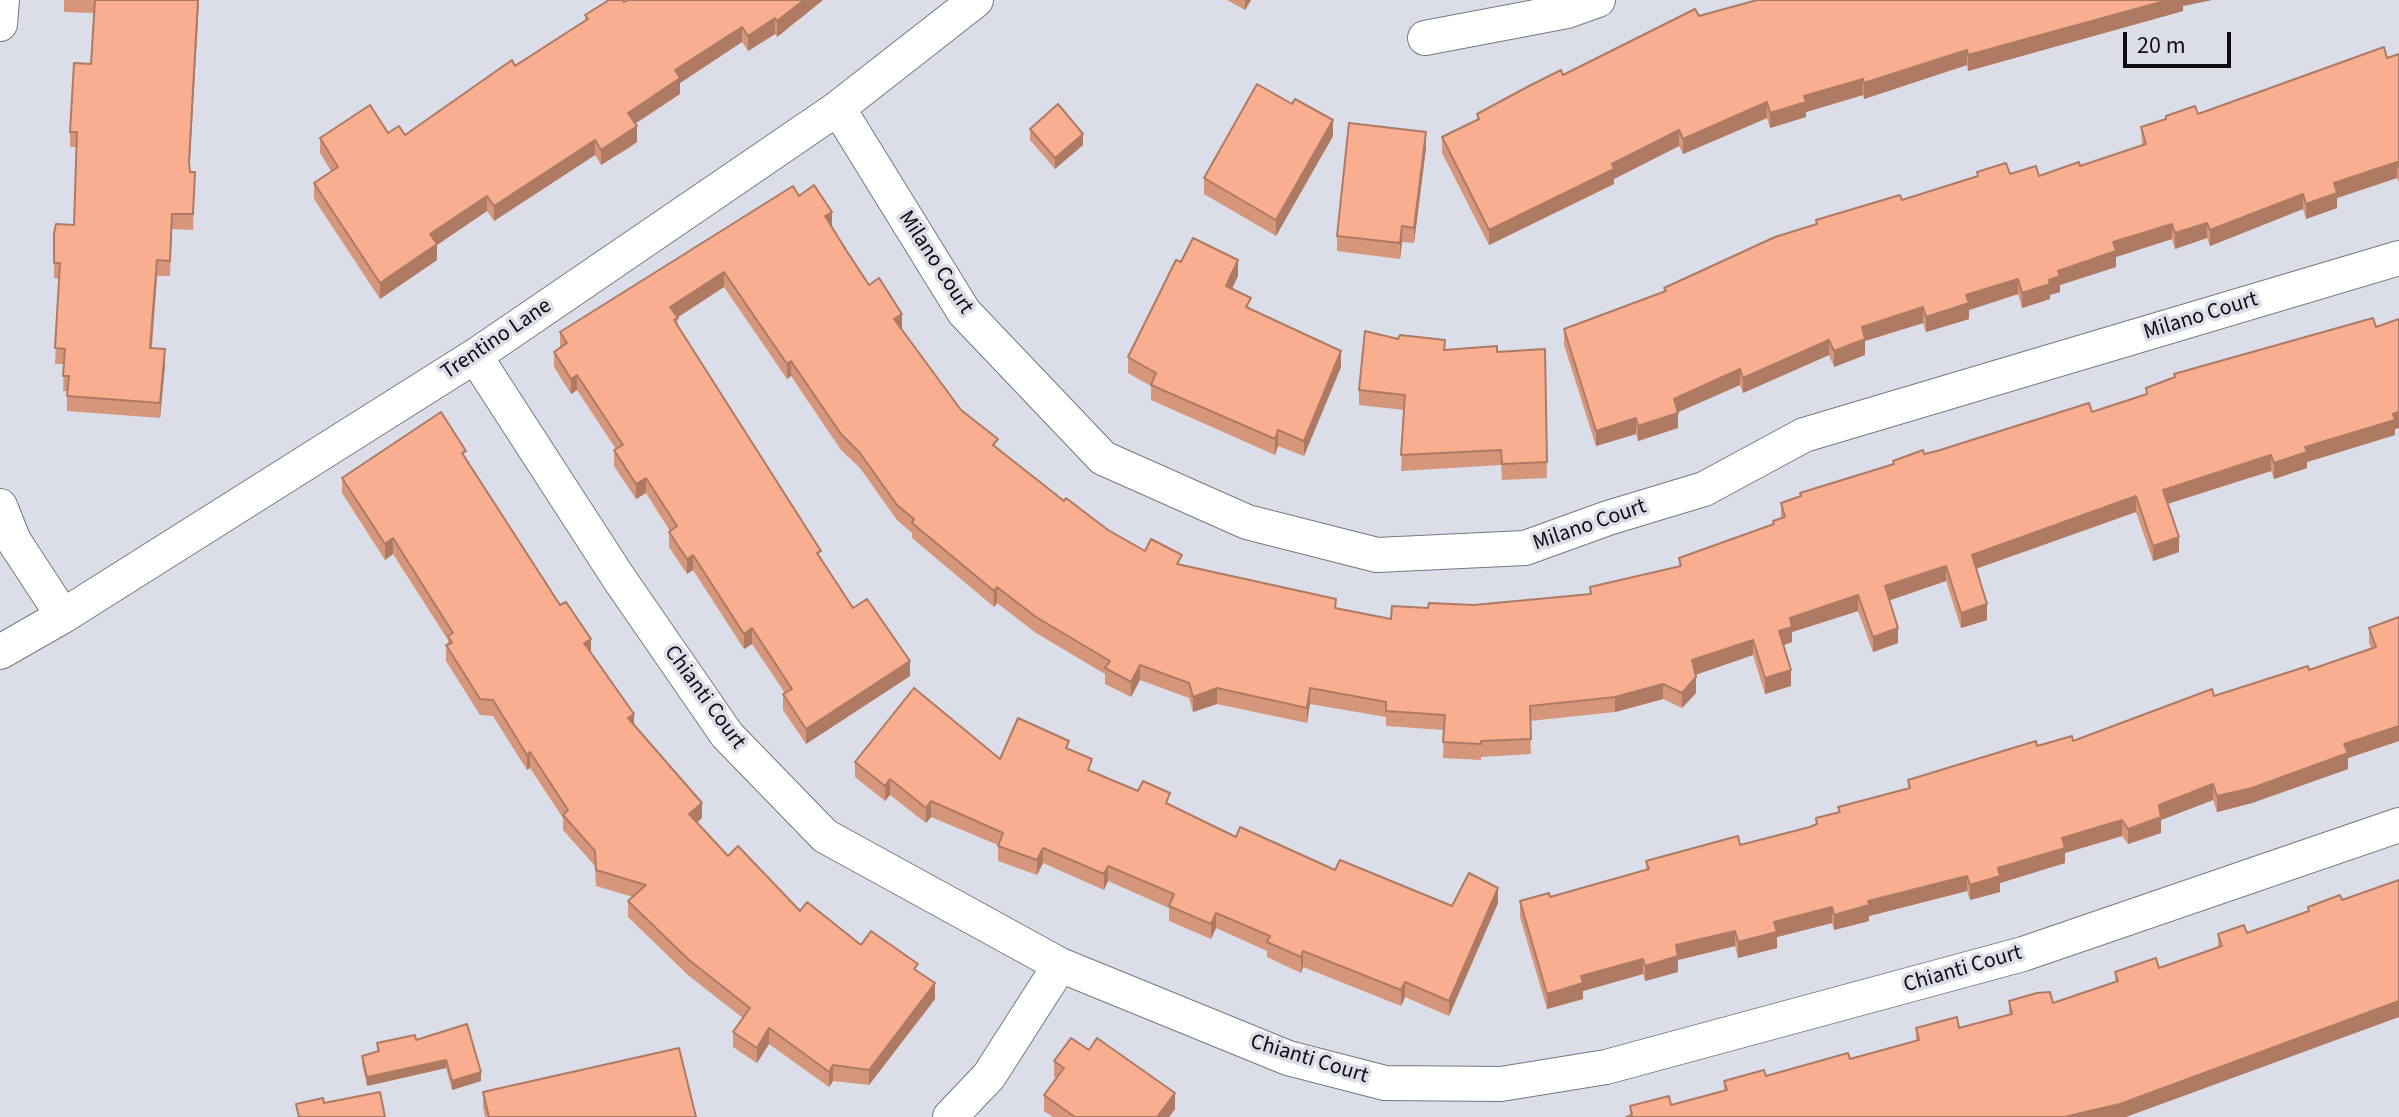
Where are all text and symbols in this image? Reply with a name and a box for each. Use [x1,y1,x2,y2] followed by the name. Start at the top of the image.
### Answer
[2127,16,2235,66] scale bar
[2137,28,2186,63] text: 20 m
[892,206,978,320] street label: Milano Court
[2141,287,2261,347] street label: Milano Court
[437,294,557,386] street label: Trentino Lane
[1530,494,1650,558] street label: Milano Court
[658,641,750,755] street label: Chianti Court
[1901,941,2025,999] street label: Chianti Court
[1247,1030,1371,1090] street label: Chianti Court

